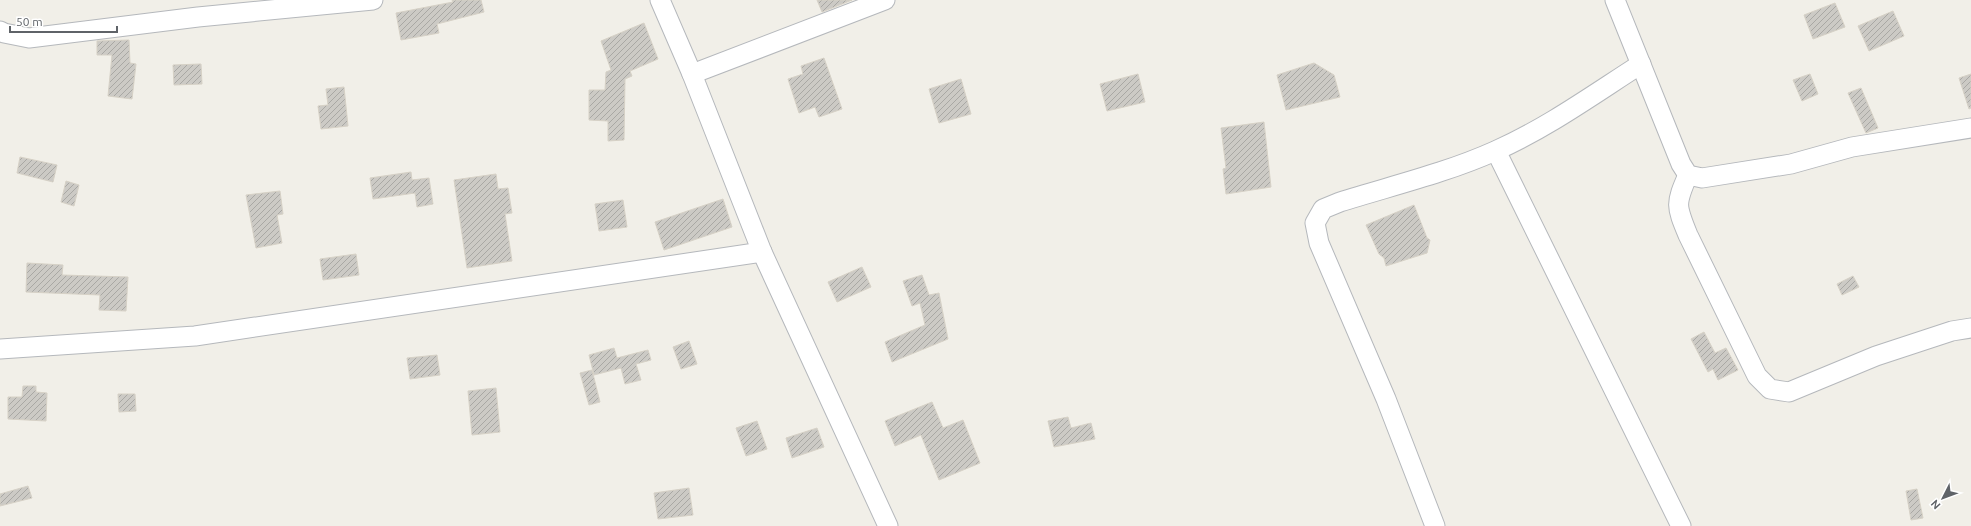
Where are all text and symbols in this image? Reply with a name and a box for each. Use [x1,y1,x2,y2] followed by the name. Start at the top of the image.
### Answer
[10,8,117,34] scale bar
[16,15,43,28] text: 50 m
[1923,478,1963,518] north arrow
[1928,498,1943,512] text: N

